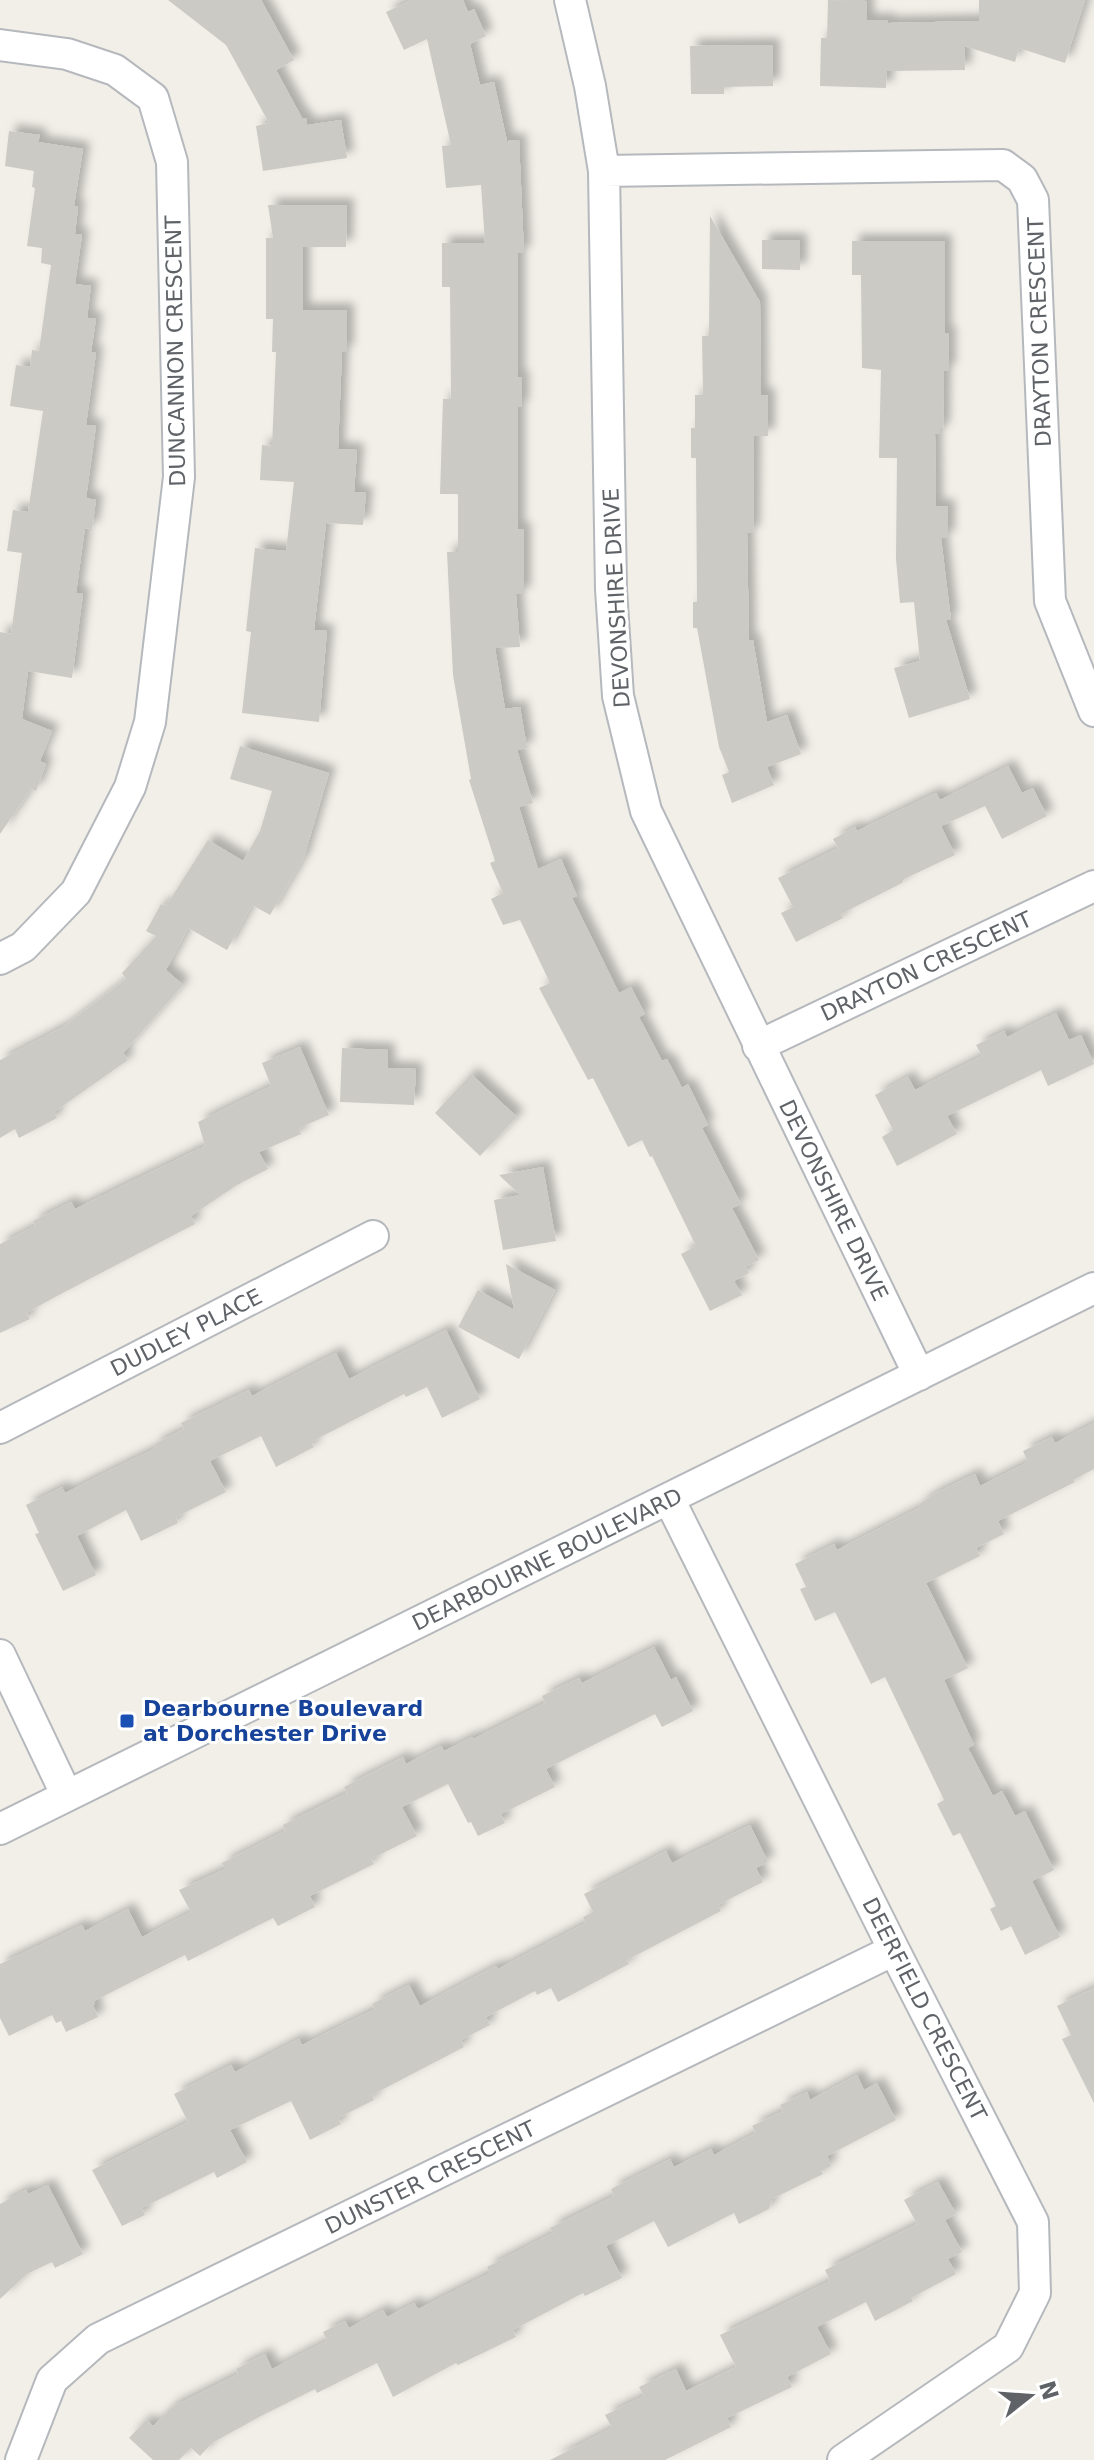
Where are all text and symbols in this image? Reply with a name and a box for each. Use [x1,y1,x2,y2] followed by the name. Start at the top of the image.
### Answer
[161,215,190,487] street label: DUNCANNON CRESCENT
[1023,216,1056,447] street label: DRAYTON CRESCENT
[598,487,635,709] street label: DEVONSHIRE DRIVE
[817,906,1036,1026] street label: DRAYTON CRESCENT
[774,1096,893,1305] street label: DEVONSHIRE DRIVE
[106,1284,266,1381] street label: DUDLEY PLACE
[408,1483,686,1636] street label: DEARBOURNE BOULEVARD
[143,1696,423,1746] place label: Dearbourne Boulevard at Dorchester Drive
[118,1712,136,1730] marker: Dearbourne Boulevard at Dorchester Drive
[857,1894,992,2125] street label: DEERFIELD CRESCENT
[321,2115,540,2239] street label: DUNSTER CRESCENT
[990,2356,1070,2436] north arrow
[1034,2378,1063,2403] text: N

